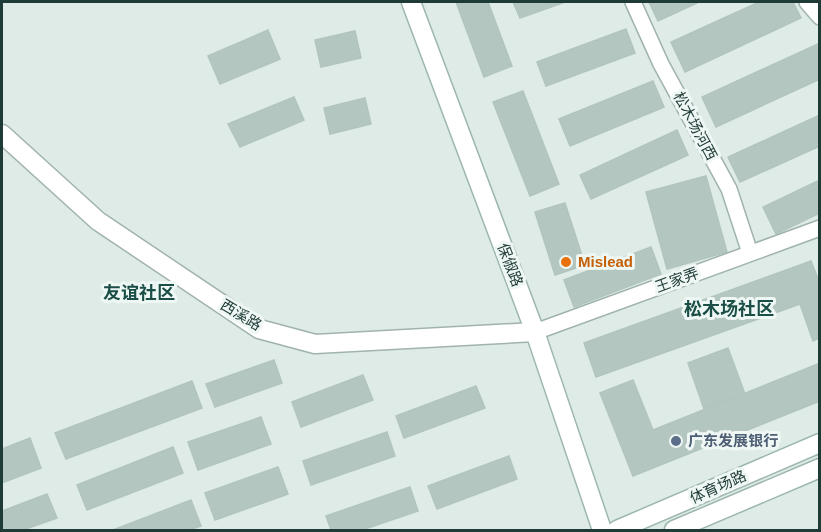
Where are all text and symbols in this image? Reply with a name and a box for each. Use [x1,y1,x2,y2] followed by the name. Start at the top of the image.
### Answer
[670,89,721,163] street label: 松木场河西
[494,241,526,289] street label: 保俶路
[578,253,633,270] place label: Mislead
[559,255,573,269] marker: Mislead
[653,264,701,295] street label: 王家弄
[103,283,175,303] district label: 友谊社区
[218,296,265,333] street label: 西溪路
[684,299,774,319] district label: 松木场社区
[688,432,778,449] place label: 广东发展银行
[669,434,683,448] marker: 广东发展银行
[687,467,749,507] street label: 体育场路

